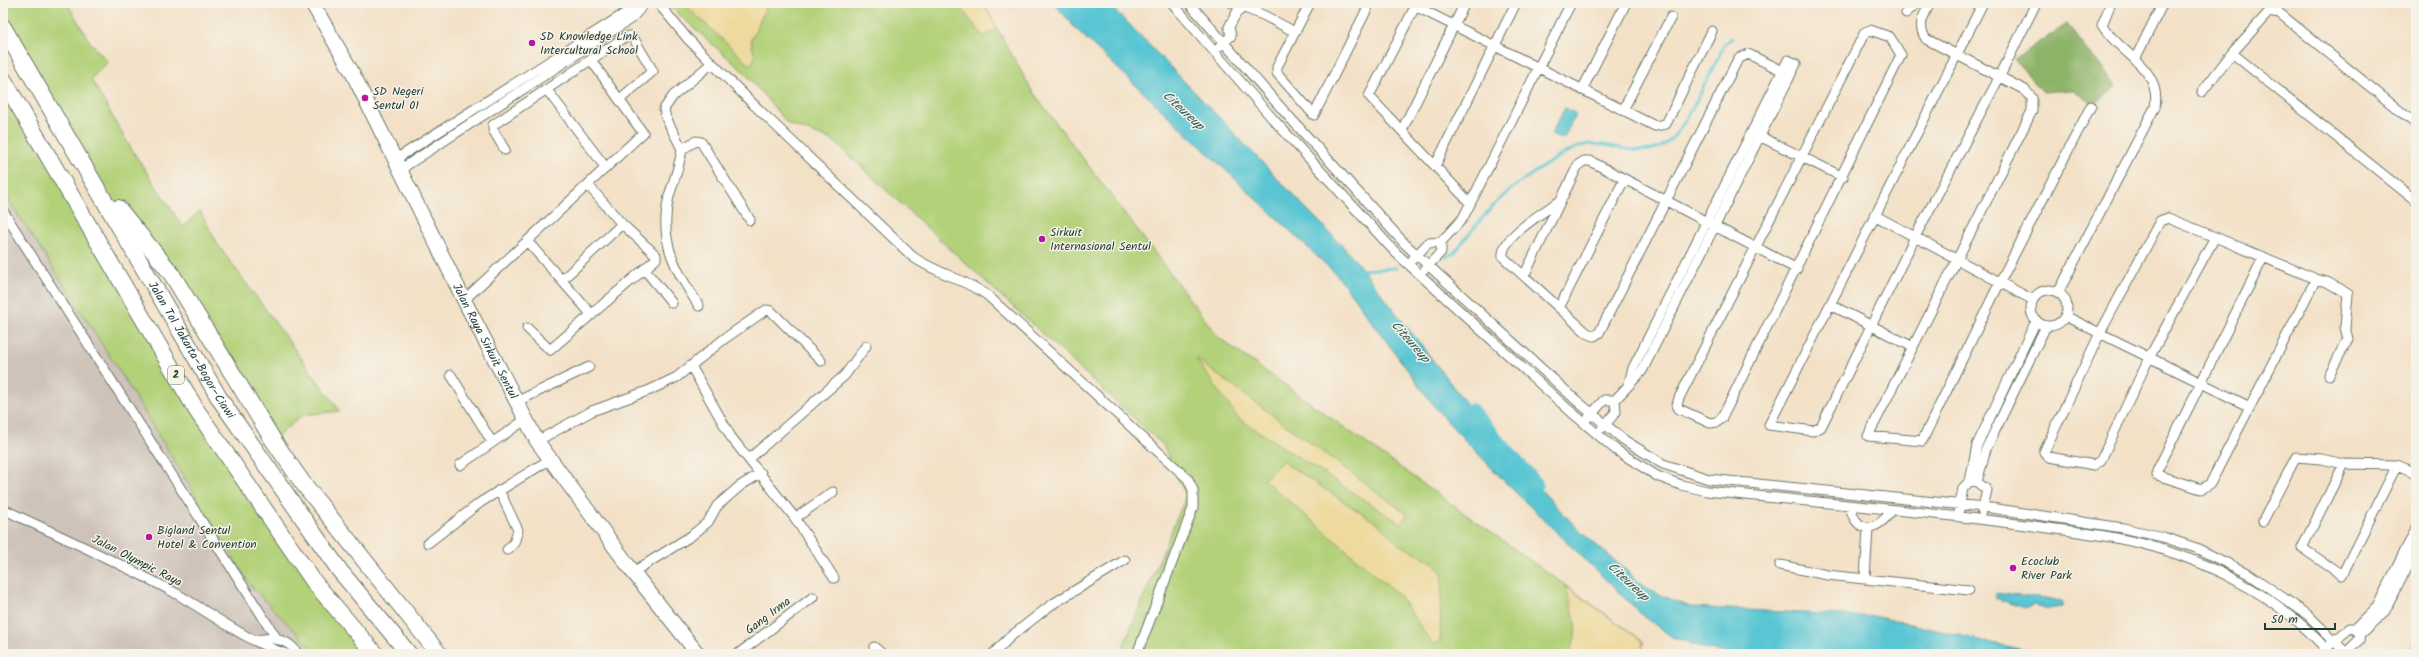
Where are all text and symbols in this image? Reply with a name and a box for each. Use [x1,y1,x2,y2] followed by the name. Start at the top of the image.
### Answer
[540,27,638,60] place label: SD Knowledge Link Intercultural School
[527,38,537,48] marker: SD Knowledge Link Intercultural School
[373,82,425,115] place label: SD Negeri Sentul 01
[1157,86,1210,137] water label: Citeureup
[360,93,370,103] marker: SD Negeri Sentul 01
[1050,223,1151,256] place label: Sirkuit Internasional Sentul
[1037,234,1047,244] marker: Sirkuit Internasional Sentul
[144,277,241,423] street label: Jalan Tol Jakarta–Bogor–Ciawi
[448,280,523,402] street label: Jalan Raya Sirkuit Sentul
[1385,316,1436,369] water label: Citeureup
[168,366,184,384] road number: 2
[157,521,257,554] place label: Bigland Sentul Hotel & Convention
[89,530,186,592] street label: Jalan Olympic Raya
[144,532,154,542] marker: Bigland Sentul Hotel & Convention
[2021,552,2072,585] place label: Ecoclub River Park
[1602,557,1655,608] water label: Citeureup
[2008,563,2018,573] marker: Ecoclub River Park
[741,592,795,639] street label: Gang Irma
[2265,605,2335,631] scale bar
[2271,610,2298,629] text: 50 m

